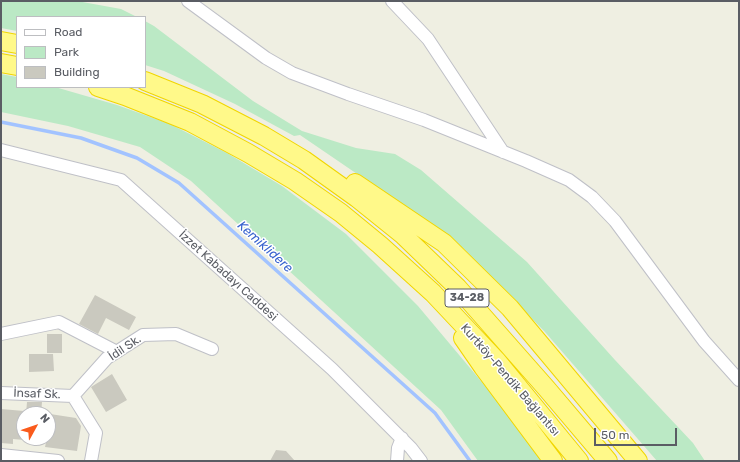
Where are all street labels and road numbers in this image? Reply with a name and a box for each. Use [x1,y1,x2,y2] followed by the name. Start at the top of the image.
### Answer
[176,228,280,324] street label: İzzet Kabadayı Caddesi
[445,289,489,307] road number: 34-28
[457,321,563,439] street label: Kurtköy-Pendik Bağlantısı
[106,332,144,364] street label: İdil Sk.
[13,386,61,402] street label: İnsaf Sk.

